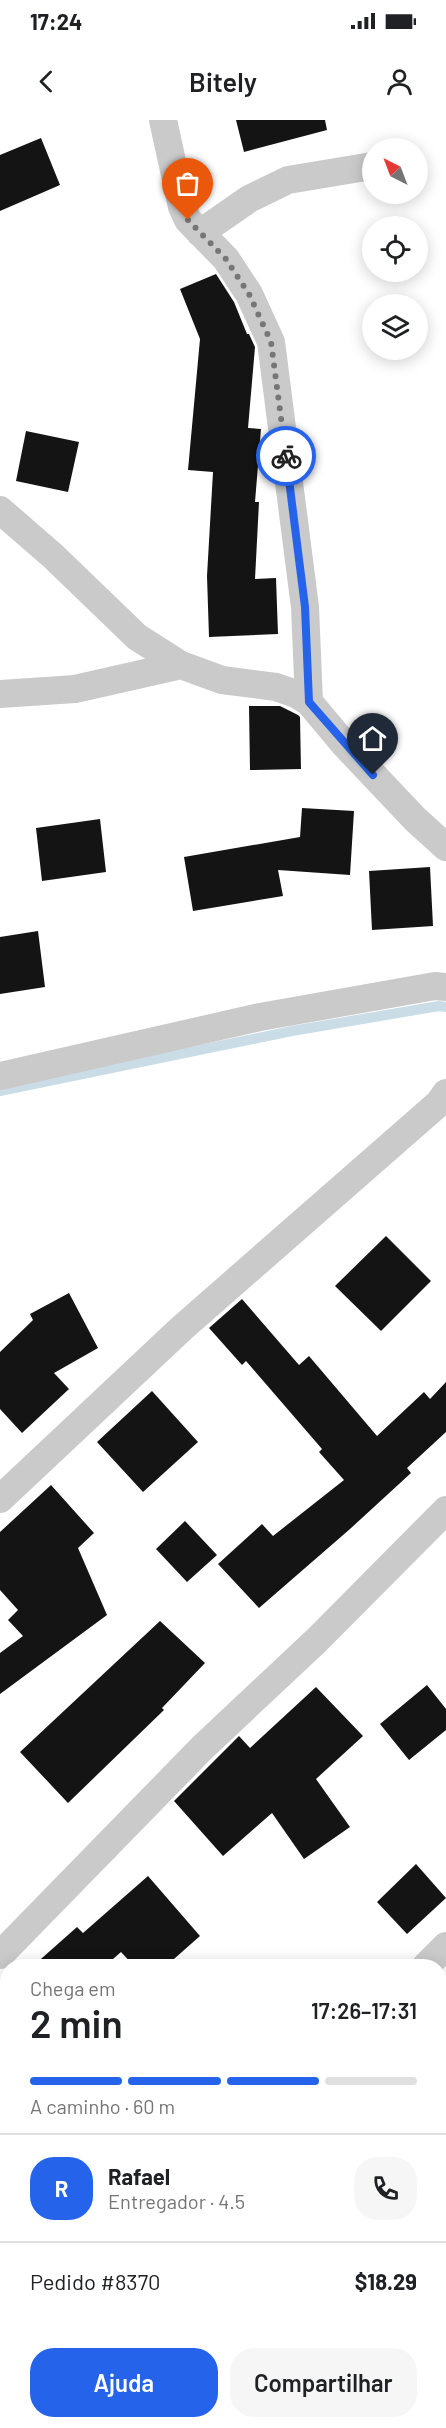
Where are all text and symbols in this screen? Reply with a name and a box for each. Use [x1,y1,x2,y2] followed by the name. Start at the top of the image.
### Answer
[30,8,82,34] text: 17:24
[30,65,63,98] icon: back
[189,65,257,97] text: Bitely
[383,65,416,98] icon: person
[362,138,428,204] north arrow
[362,138,428,360] map controls
[162,158,213,220] pin
[171,167,204,200] icon: bag
[362,216,428,282] button: locate
[362,294,428,360] button: layers
[256,426,316,486] courier
[270,440,303,473] icon: bike
[347,713,398,775] pin
[356,722,389,755] icon: home
[30,1976,116,2000] text: Chega em
[311,1997,417,2023] text: 17:26–17:31
[30,1999,123,2046] text: 2 min
[30,2094,175,2118] text: A caminho · 60 m
[354,2157,417,2220] button: phone
[108,2163,170,2189] text: Rafael
[55,2175,68,2201] text: R
[108,2189,245,2213] text: Entregador · 4.5
[30,2268,161,2294] text: Pedido #8370
[355,2268,417,2294] text: $18.29
[30,2348,218,2417] button: Ajuda
[230,2348,417,2417] button: Compartilhar

